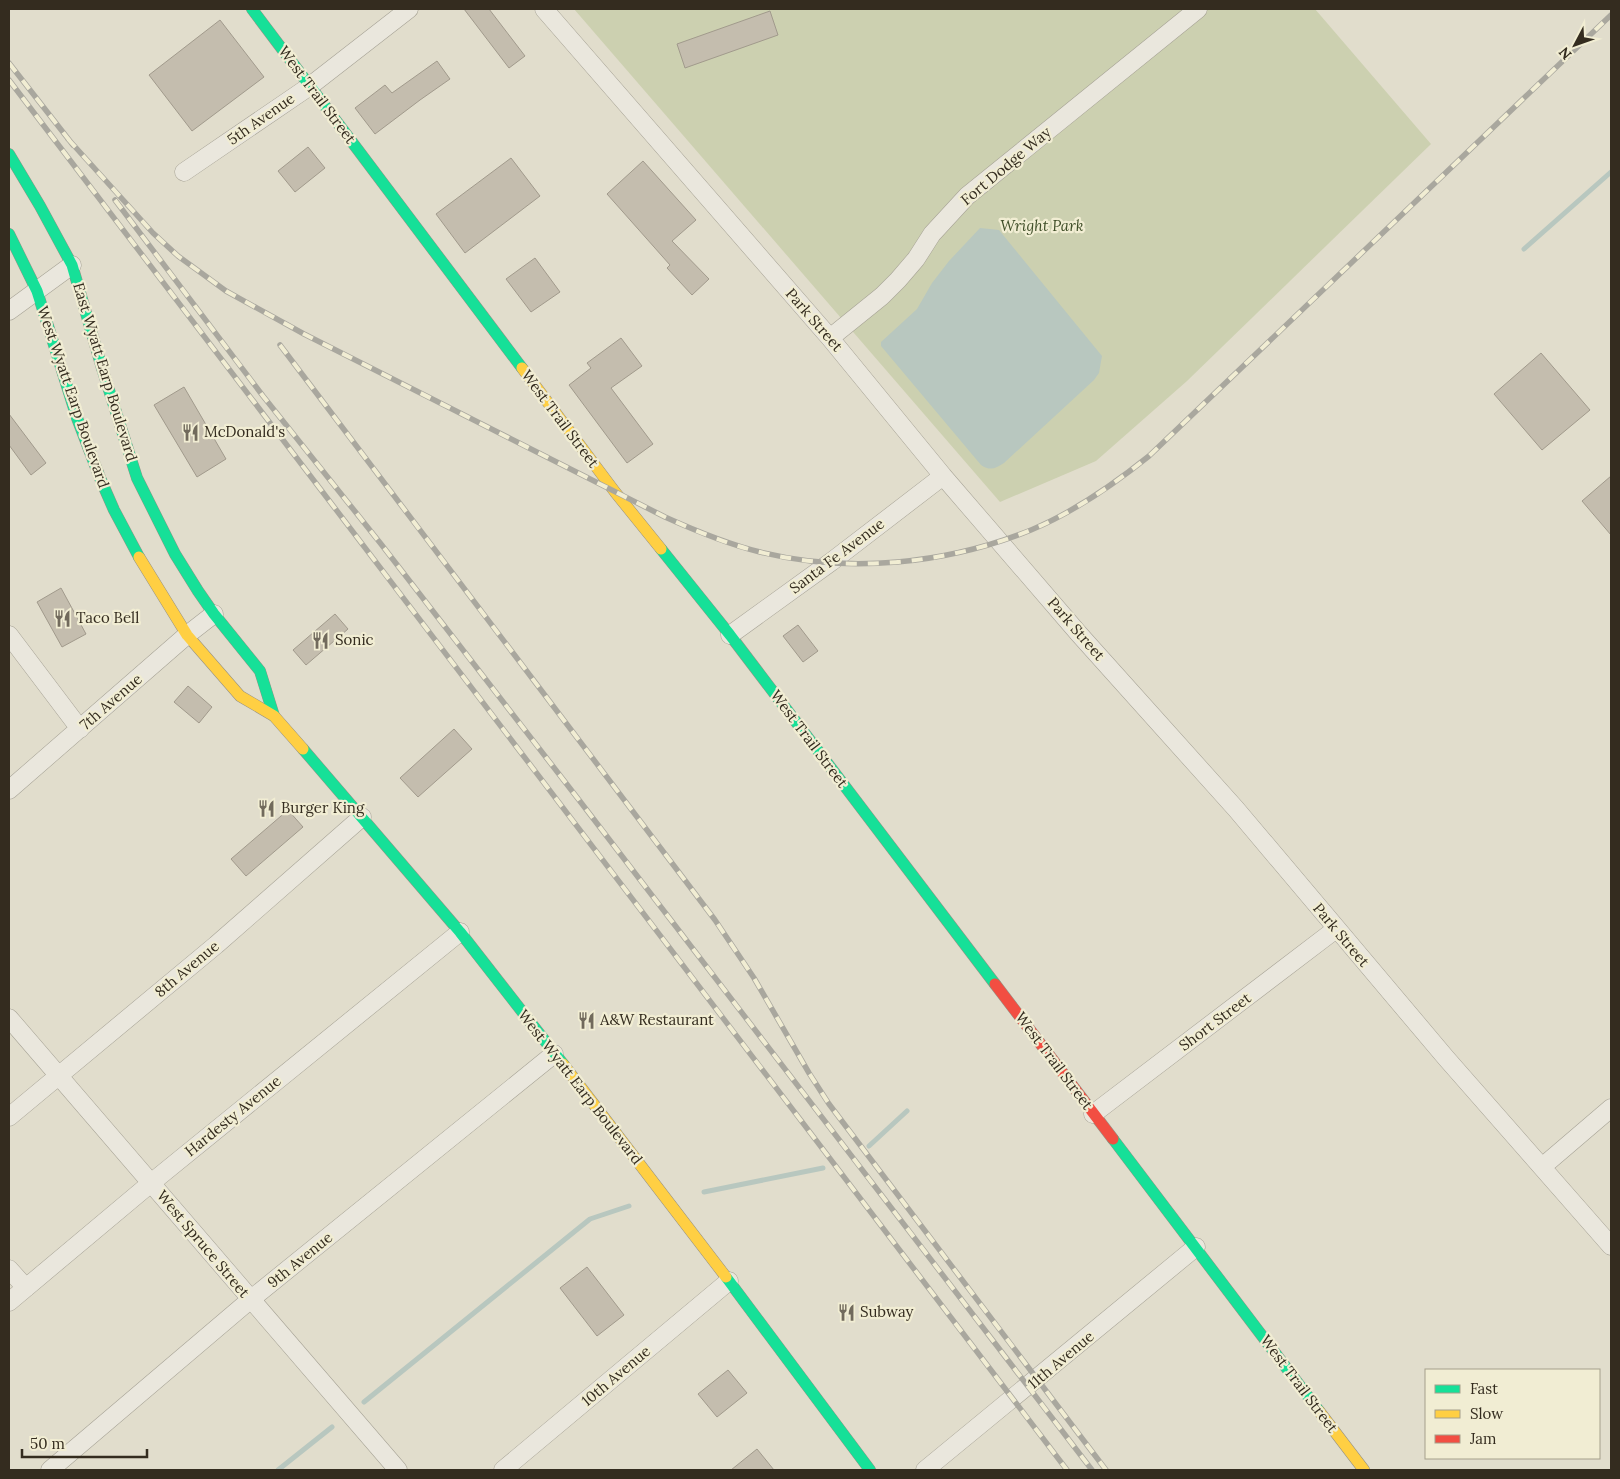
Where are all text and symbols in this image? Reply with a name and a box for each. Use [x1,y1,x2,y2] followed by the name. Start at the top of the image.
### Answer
[1550,20,1600,70] north arrow
[274,42,360,147] street label: West Trail Street
[1555,43,1576,64] text: N
[223,88,298,149] street label: 5th Avenue
[957,122,1055,209] street label: Fort Dodge Way
[1000,216,1084,235] park label: Wright Park
[69,280,142,464] street label: East Wyatt Earp Boulevard
[782,284,847,355] street label: Park Street
[33,303,114,490] street label: West Wyatt Earp Boulevard
[517,366,603,471] street label: West Trail Street
[180,422,200,442] restaurant icon: McDonald's
[204,422,285,441] place label: McDonald's
[786,514,888,597] street label: Santa Fe Avenue
[1044,593,1109,664] street label: Park Street
[52,608,72,628] restaurant icon: Taco Bell
[76,608,139,627] place label: Taco Bell
[311,630,331,650] restaurant icon: Sonic
[335,630,374,649] place label: Sonic
[76,669,146,734] street label: 7th Avenue
[766,686,852,791] street label: West Trail Street
[257,798,277,818] restaurant icon: Burger King
[281,798,365,817] place label: Burger King
[1309,899,1374,971] street label: Park Street
[151,936,223,1001] street label: 8th Avenue
[1175,988,1255,1055] street label: Short Street
[514,1005,647,1168] street label: West Wyatt Earp Boulevard
[1011,1008,1097,1113] street label: West Trail Street
[576,1010,596,1030] restaurant icon: A&W Restaurant
[599,1010,714,1029] place label: A&W Restaurant
[181,1071,285,1160] street label: Hardesty Avenue
[153,1186,254,1301] street label: West Spruce Street
[263,1228,336,1292] street label: 9th Avenue
[836,1302,856,1322] restaurant icon: Subway
[860,1302,913,1321] place label: Subway
[1024,1326,1098,1393] street label: 11th Avenue
[1256,1331,1342,1436] street label: West Trail Street
[577,1341,654,1410] street label: 10th Avenue
[1425,1369,1600,1459] legend
[1470,1379,1498,1398] text: Fast
[1470,1404,1503,1423] text: Slow
[22,1426,148,1458] scale bar
[1469,1429,1497,1448] text: Jam
[30,1434,65,1453] text: 50 m

